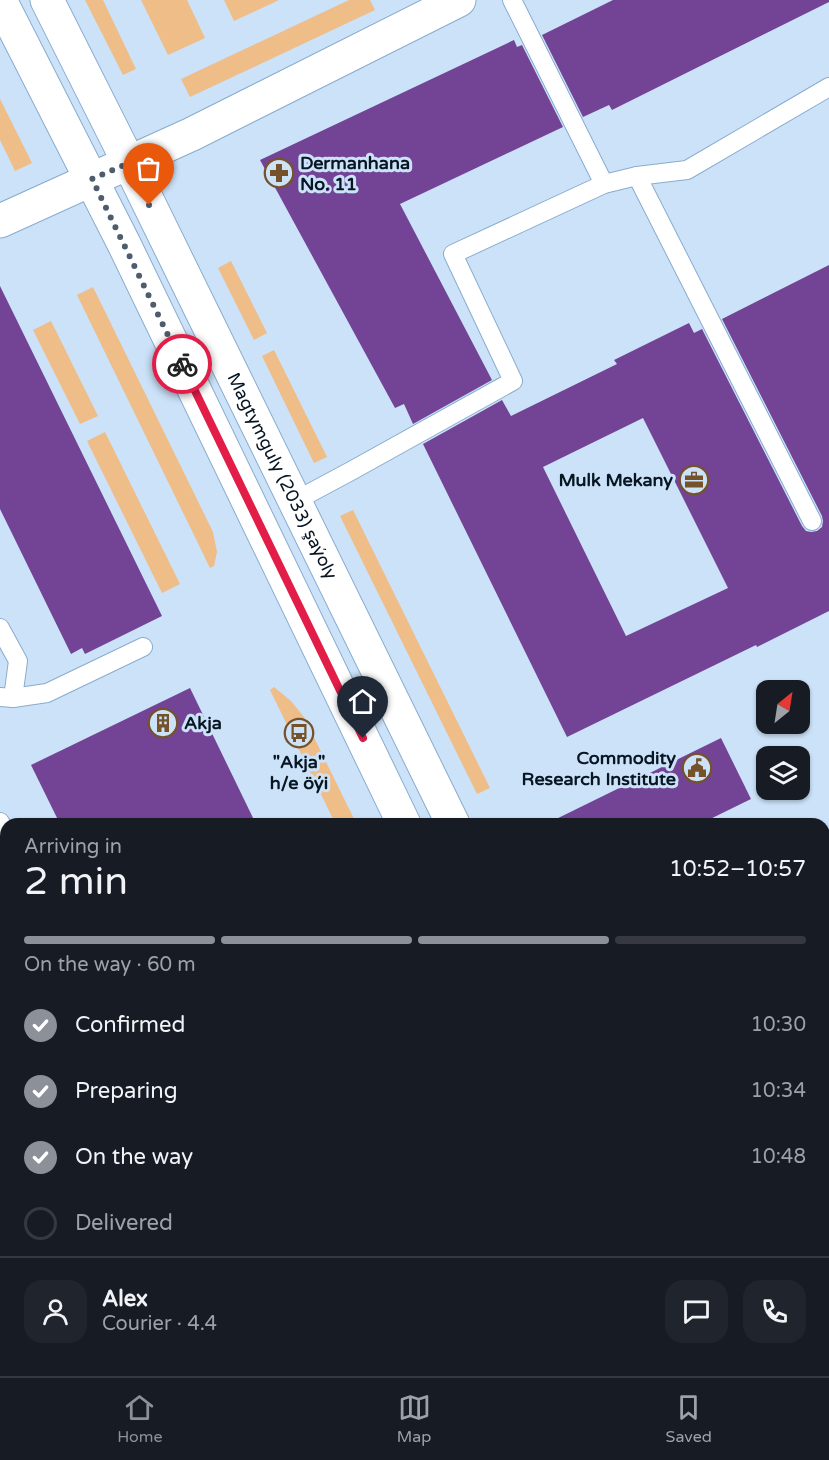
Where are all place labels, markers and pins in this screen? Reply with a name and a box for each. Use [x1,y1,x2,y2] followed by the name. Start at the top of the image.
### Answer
[123,143,174,205] pin
[300,152,410,195] place label: Dermanhana No. 11
[263,157,295,189] pharmacy icon: Dermanhana No. 11
[678,464,710,496] office icon: Mulk Mekany
[558,469,673,491] place label: Mulk Mekany
[337,676,388,738] pin
[147,707,179,739] building icon: Akja
[184,712,222,734] place label: Akja
[283,717,315,749] bus stop icon: "Akja" h/e öýi
[522,747,676,790] place label: Commodity Research Institute
[270,751,328,794] place label: "Akja" h/e öýi
[681,752,713,784] public building icon: Commodity Research Institute

